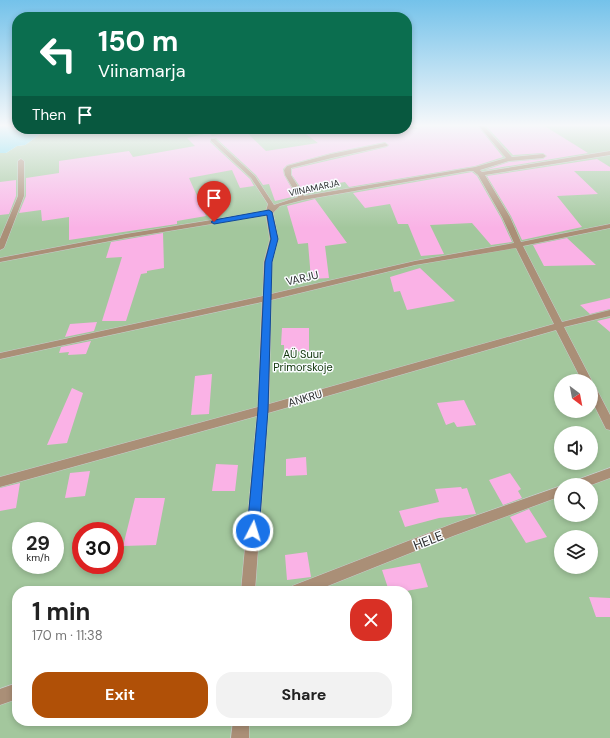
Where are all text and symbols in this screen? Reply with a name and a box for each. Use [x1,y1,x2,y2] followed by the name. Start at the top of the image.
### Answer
[98,23,178,60] text: 150 m
[32,28,84,80] icon: left
[98,59,185,83] text: Viinamarja
[74,104,96,126] icon: arrive
[32,105,66,125] text: Then
[288,177,340,199] street label: VIINAMARJA
[197,181,231,222] pin
[203,187,225,209] icon: arrive
[284,267,320,289] street label: VARJU
[273,347,333,374] park label: AÜ Suur Primorskoje
[554,374,598,418] north arrow
[554,374,598,574] map controls
[286,386,324,410] street label: ANKRU
[554,426,598,470] button: sound
[554,478,598,522] button: search
[232,510,274,552] position arrow
[72,522,124,574] speed limit sign: 30
[411,527,445,554] street label: HELE
[26,530,50,556] text: 29
[554,530,598,574] button: layers
[26,551,50,564] text: km/h
[32,596,90,627] text: 1 min
[350,599,392,641] button: close
[32,627,103,644] text: 170 m · 11:38
[32,672,208,718] button: Exit
[216,672,392,718] button: Share

